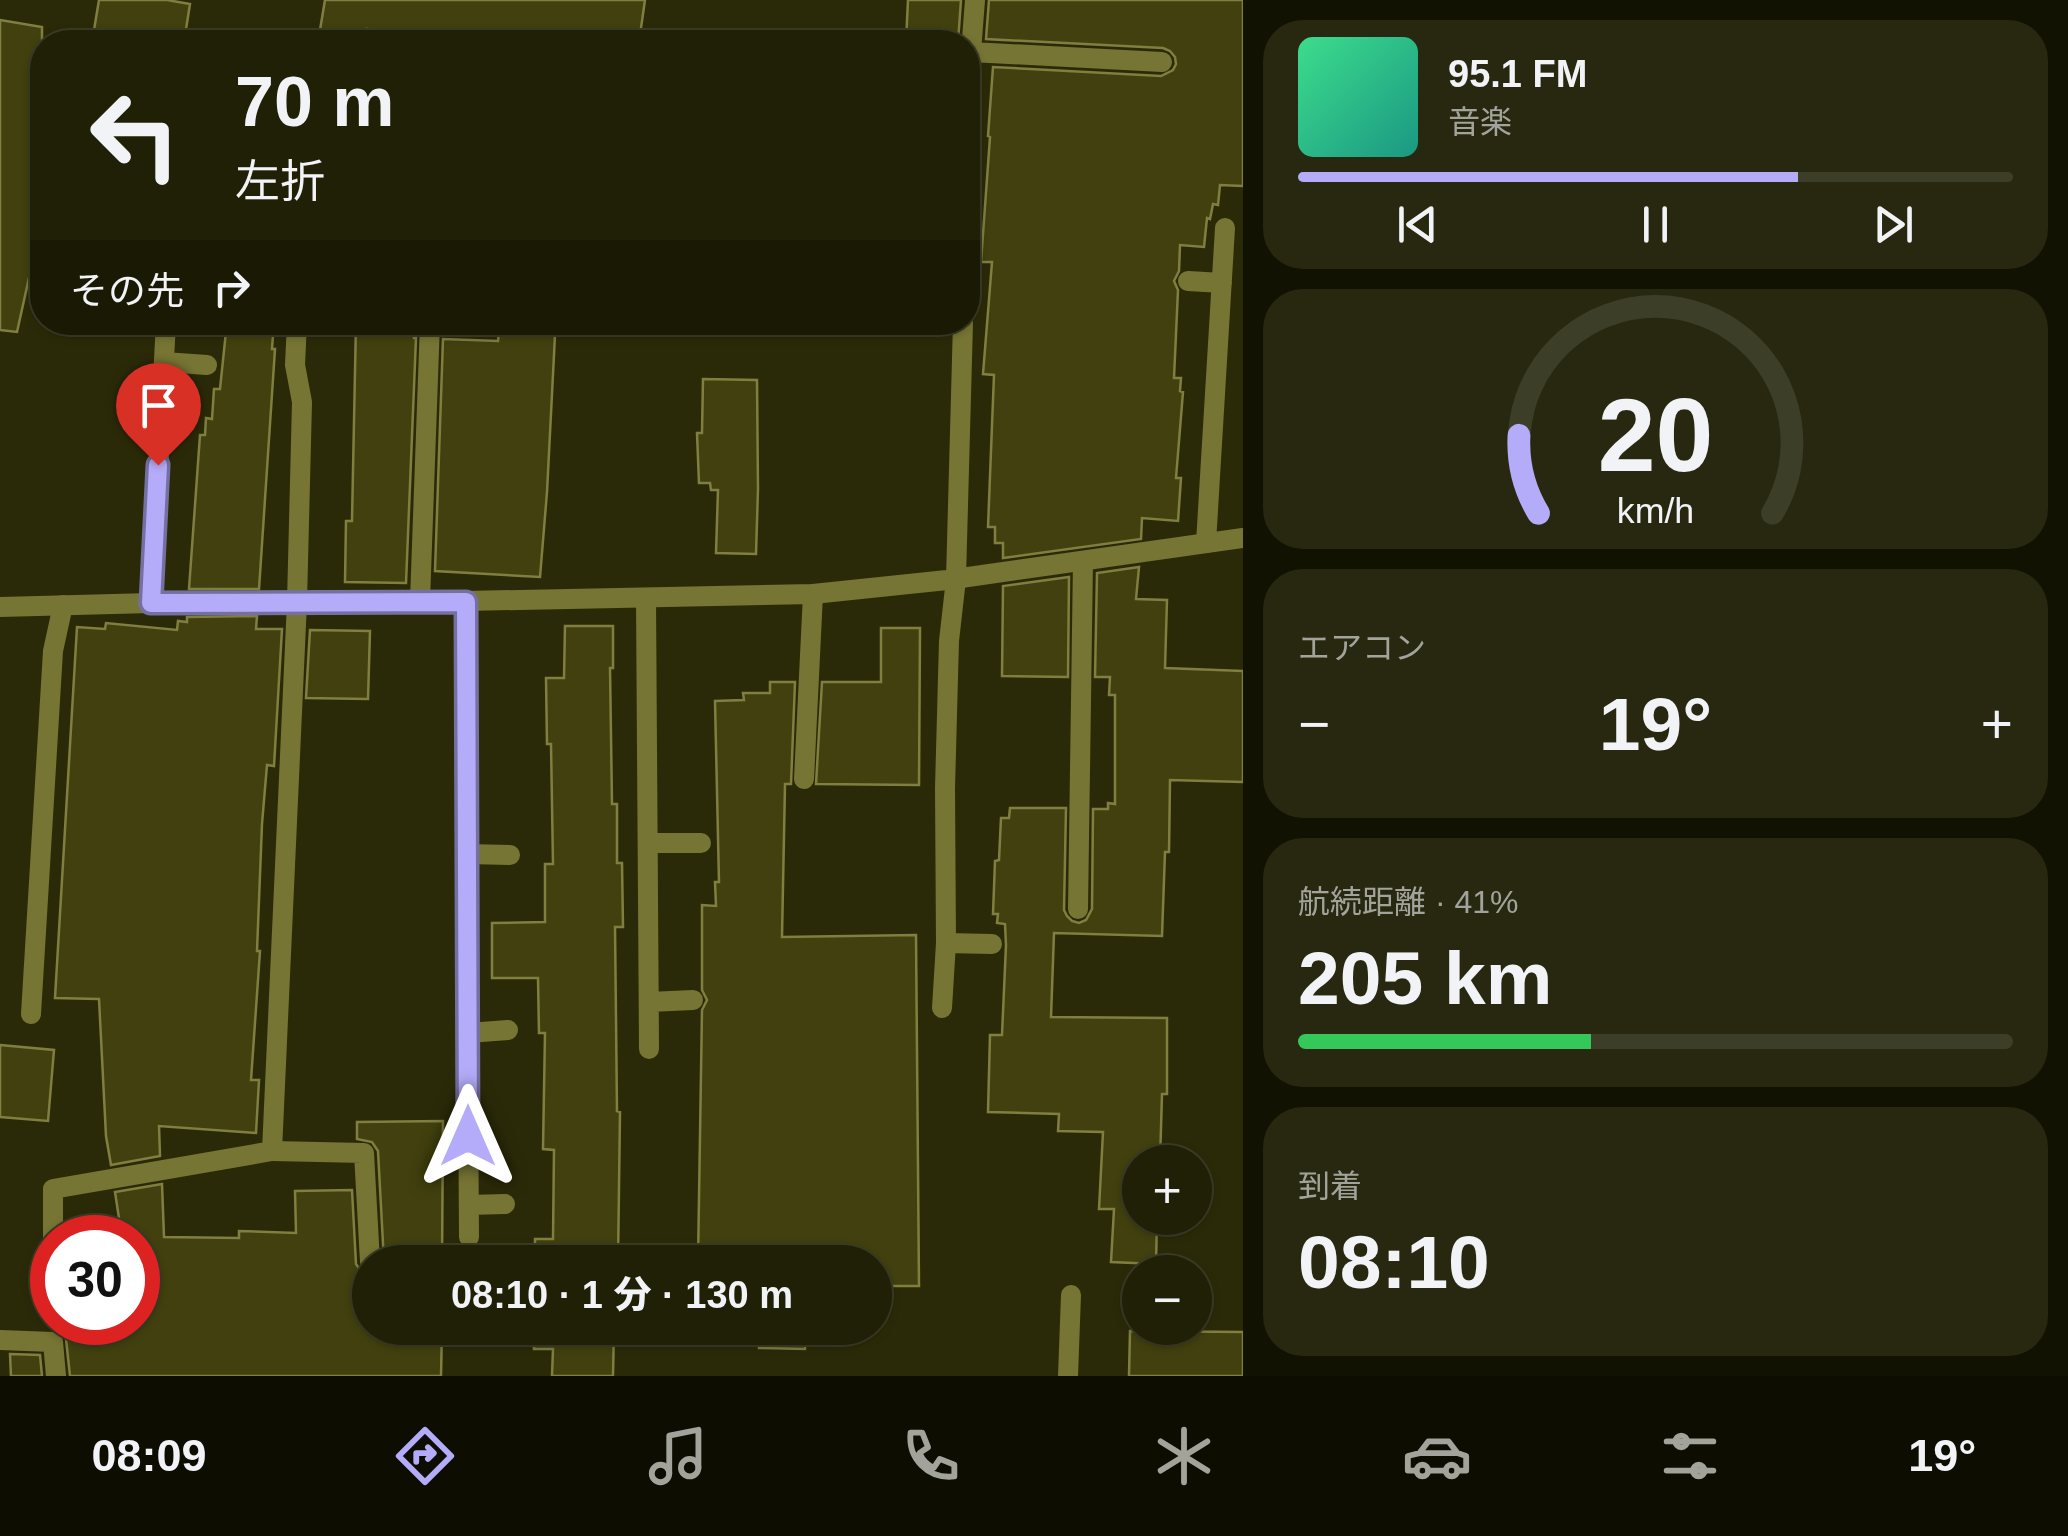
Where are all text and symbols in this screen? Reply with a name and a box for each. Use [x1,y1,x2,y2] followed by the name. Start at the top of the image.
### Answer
[1448,53,1587,95] text: 95.1 FM
[235,63,395,141] text: 70 m
[70,70,200,200] icon: left
[1448,104,1512,140] text: 音楽
[235,156,325,207] text: 左折
[1390,197,1445,252] icon: previous
[1628,197,1683,252] icon: pause
[1866,197,1921,252] icon: next
[204,260,259,315] icon: right
[70,270,184,312] text: その先
[116,363,201,466] pin
[1598,377,1713,493] text: 20
[131,378,186,433] icon: arrive
[1617,491,1694,531] text: km/h
[1298,630,1426,666] text: エアコン
[1599,682,1712,766] text: 19°
[1298,693,1330,755] text: −
[1981,693,2013,755] text: +
[1298,884,1519,920] text: 航続距離 · 41%
[1298,936,1552,1020] text: 205 km
[416,1084,520,1188] position arrow
[1122,1145,1212,1345] map controls
[1122,1145,1212,1235] button: +
[1298,1168,1362,1204] text: 到着
[30,1215,160,1345] speed limit sign: 30
[1298,1220,1490,1304] text: 08:10
[1122,1255,1212,1345] button: −
[451,1274,793,1316] text: 08:10 · 1 分 · 130 m
[390,1421,460,1491] icon: directions
[643,1421,713,1491] icon: music
[896,1421,966,1491] icon: phone
[1149,1421,1219,1491] icon: climate
[1402,1421,1472,1491] icon: car
[1655,1421,1725,1491] icon: filters
[92,1430,207,1481] text: 08:09
[1908,1430,1976,1481] text: 19°

